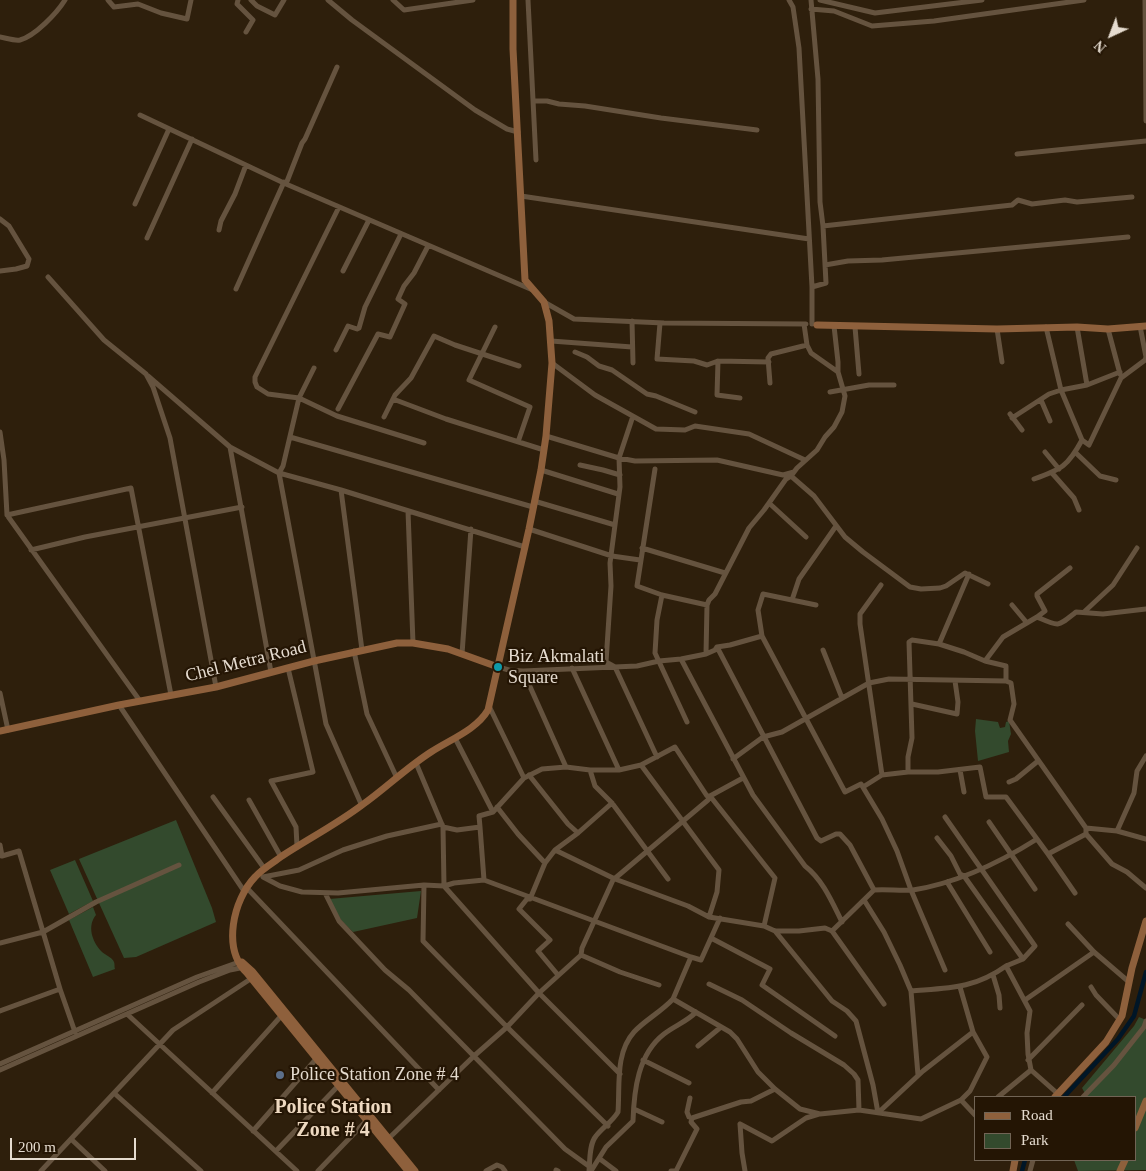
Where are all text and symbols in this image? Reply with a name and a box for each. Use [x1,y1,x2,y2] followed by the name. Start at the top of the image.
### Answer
[1086,10,1136,60] north arrow
[1092,37,1109,55] text: N
[179,635,313,689] street label: Chel Metra Road
[508,646,608,689] place label: Biz Akmalati Square
[492,661,504,673] marker: Biz Akmalati Square
[290,1064,477,1086] place label: Police Station Zone # 4
[274,1069,286,1081] marker: Police Station Zone # 4
[270,1096,396,1143] district label: Police Station Zone # 4
[974,1096,1136,1161] legend
[1021,1107,1053,1123] text: Road
[12,1128,139,1160] scale bar
[1021,1132,1049,1148] text: Park
[18,1139,56,1155] text: 200 m

